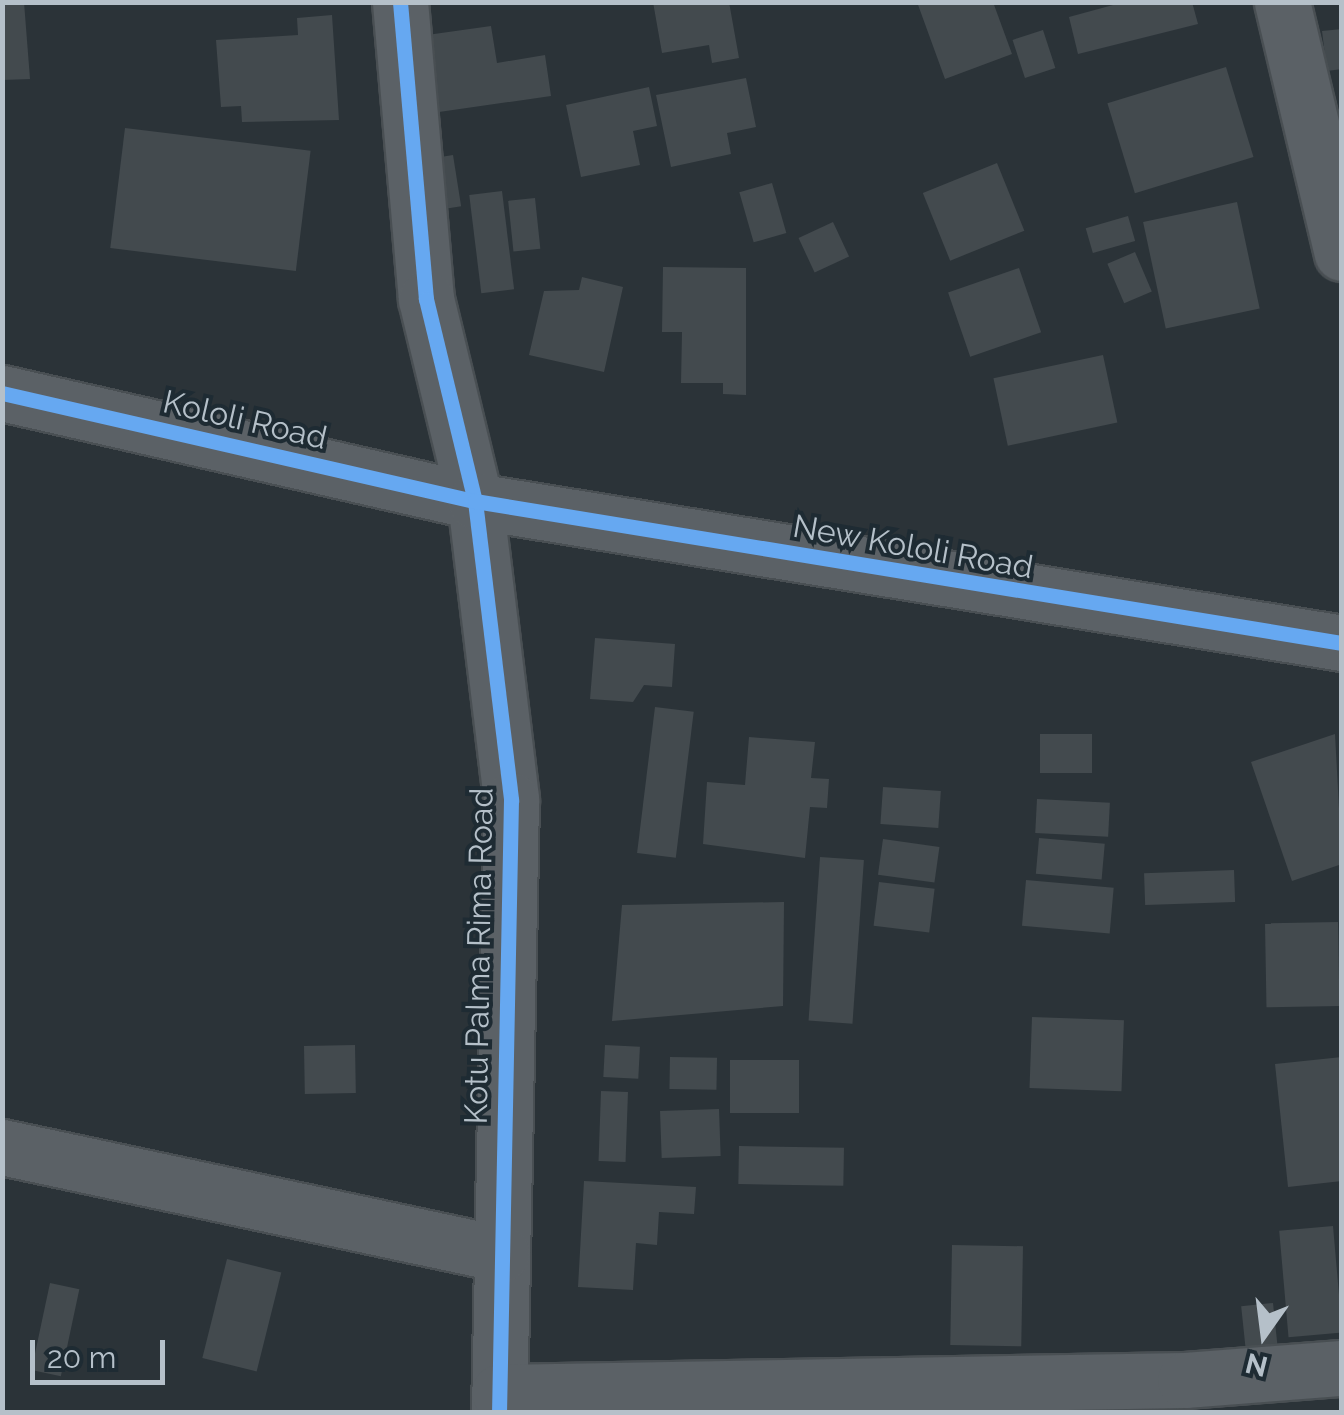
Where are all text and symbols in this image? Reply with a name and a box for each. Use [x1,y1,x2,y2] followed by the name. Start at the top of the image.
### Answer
[159,383,331,457] street label: Kololi Road
[790,507,1036,587] street label: New Kololi Road
[457,787,501,1125] street label: Kotu Palma Rima Road
[1214,1285,1314,1385] north arrow
[35,1320,170,1382] scale bar
[47,1340,116,1375] text: 20 m
[1242,1346,1271,1383] text: N

